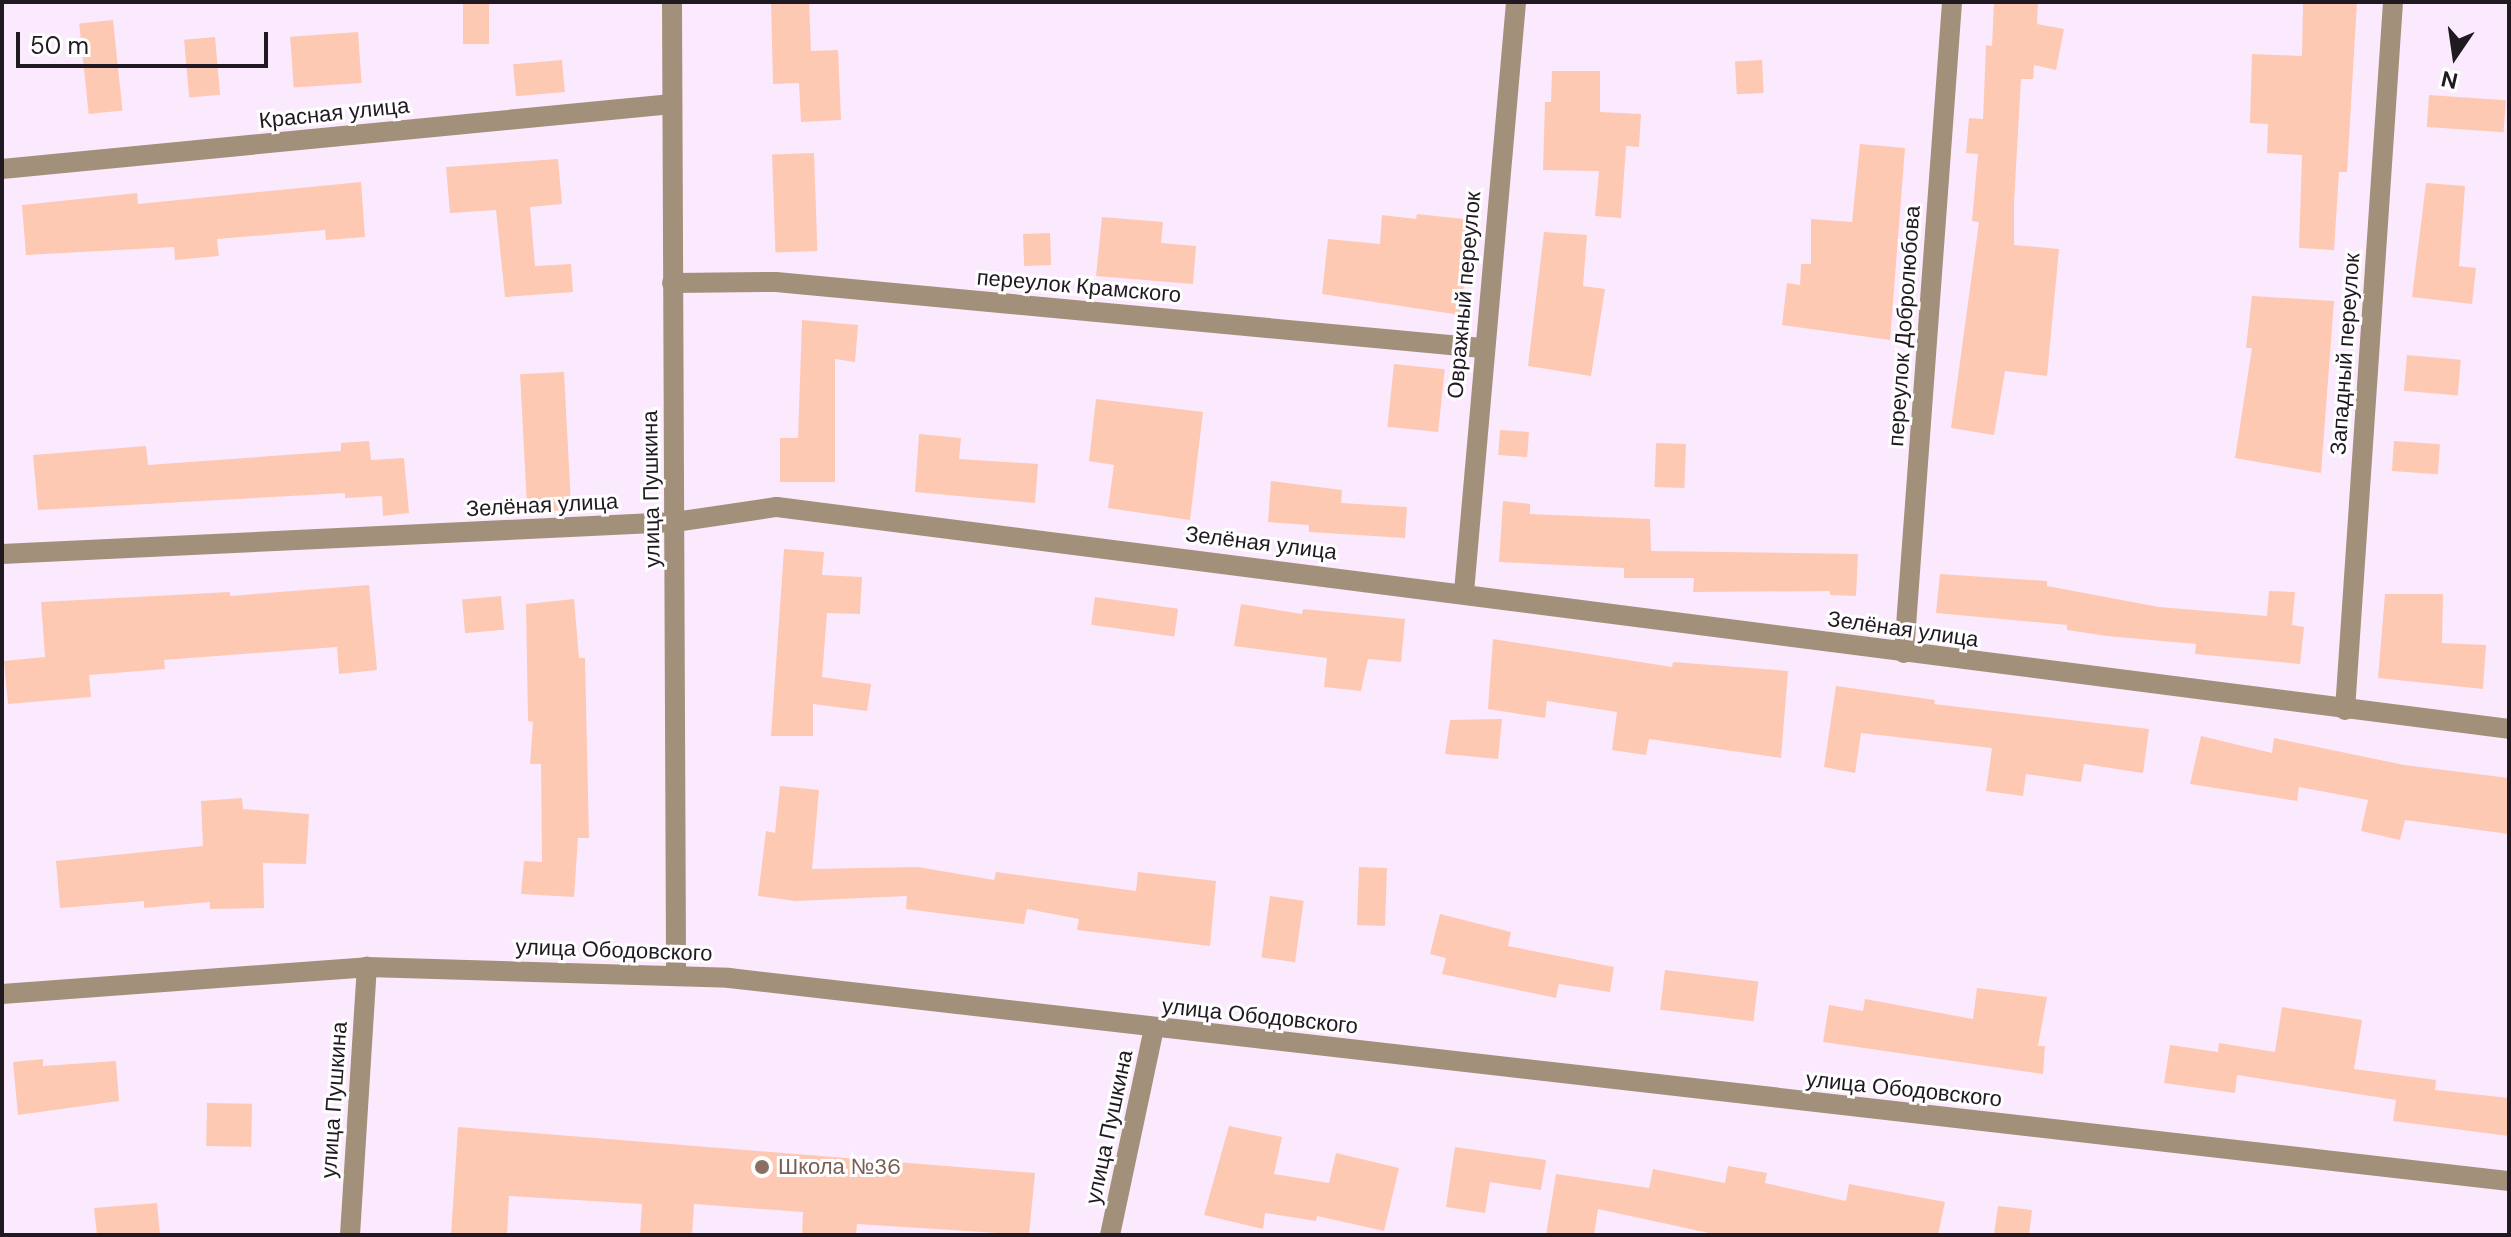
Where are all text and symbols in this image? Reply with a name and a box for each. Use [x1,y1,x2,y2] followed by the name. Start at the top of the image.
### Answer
[20,16,272,66] scale bar
[2415,16,2495,96] north arrow
[30,30,89,61] text: 50 m
[2438,64,2461,96] text: N
[258,92,410,134] street label: Красная улица
[1442,190,1486,400] street label: Овражный переулок
[1882,205,1926,447] street label: переулок Добролюбова
[2325,252,2365,456] street label: Западный переулок
[976,264,1182,308] street label: переулок Крамского
[636,410,666,568] street label: улица Пушкина
[465,488,619,522] street label: Зелёная улица
[1184,521,1338,565] street label: Зелёная улица
[1826,605,1980,653] street label: Зелёная улица
[515,933,713,967] street label: улица Ободовского
[1161,993,1359,1039] street label: улица Ободовского
[315,1021,353,1179] street label: улица Пушкина
[1080,1047,1138,1207] street label: улица Пушкина
[1805,1066,2003,1112] street label: улица Ободовского
[778,1154,901,1180] place label: Школа №36
[753,1158,771,1176] marker: Школа №36

